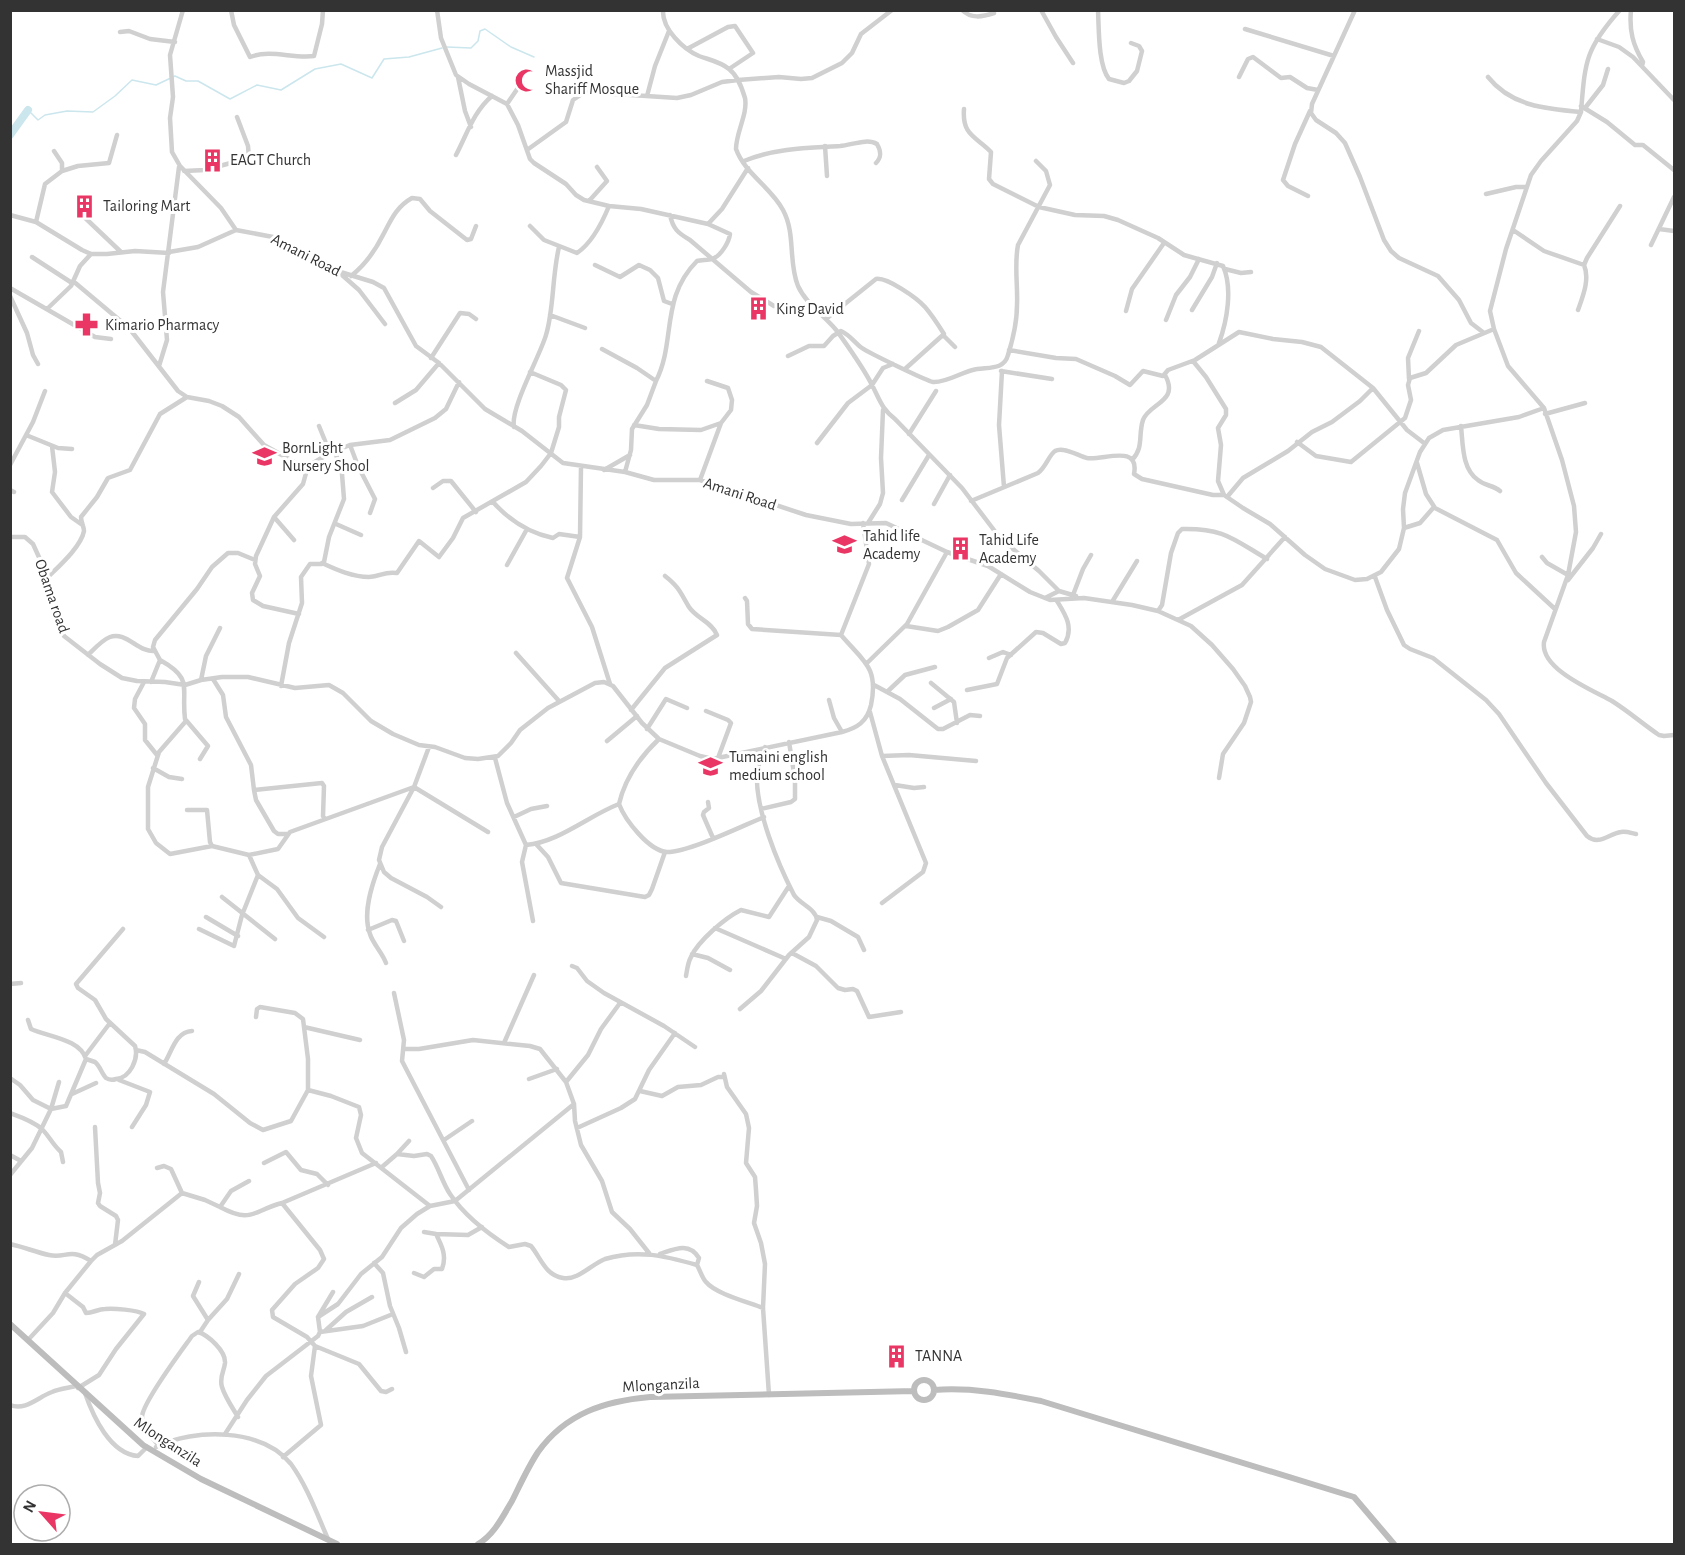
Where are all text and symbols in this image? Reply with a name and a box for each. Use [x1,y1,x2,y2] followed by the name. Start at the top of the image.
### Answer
[545,63,639,97] place label: Massjid Shariff Mosque
[514,67,540,93] mosque icon: Massjid Shariff Mosque
[199,147,225,173] building icon: EAGT Church
[230,152,311,168] place label: EAGT Church
[72,193,98,219] building icon: Tailoring Mart
[103,198,190,214] place label: Tailoring Mart
[269,231,343,279] street label: Amani Road
[745,296,771,322] building icon: King David
[776,301,844,317] place label: King David
[74,312,100,338] pharmacy icon: Kimario Pharmacy
[105,317,220,334] place label: Kimario Pharmacy
[282,440,369,475] place label: BornLight Nursery Shool
[251,444,277,470] school or university icon: BornLight Nursery Shool
[702,475,778,513] street label: Amani Road
[863,528,920,563] place label: Tahid life Academy
[832,532,858,558] school or university icon: Tahid life Academy
[979,532,1039,567] place label: Tahid Life Academy
[948,536,974,562] building icon: Tahid Life Academy
[32,557,72,635] street label: Obama road
[729,749,828,783] place label: Tumaini english medium school
[698,753,724,779] school or university icon: Tumaini english medium school
[884,1343,910,1369] building icon: TANNA
[915,1348,962,1364] place label: TANNA
[622,1375,700,1395] street label: Mlonganzila
[131,1414,205,1470] street label: Mlonganzila
[12,1483,72,1543] north arrow
[20,1498,39,1515] text: N

